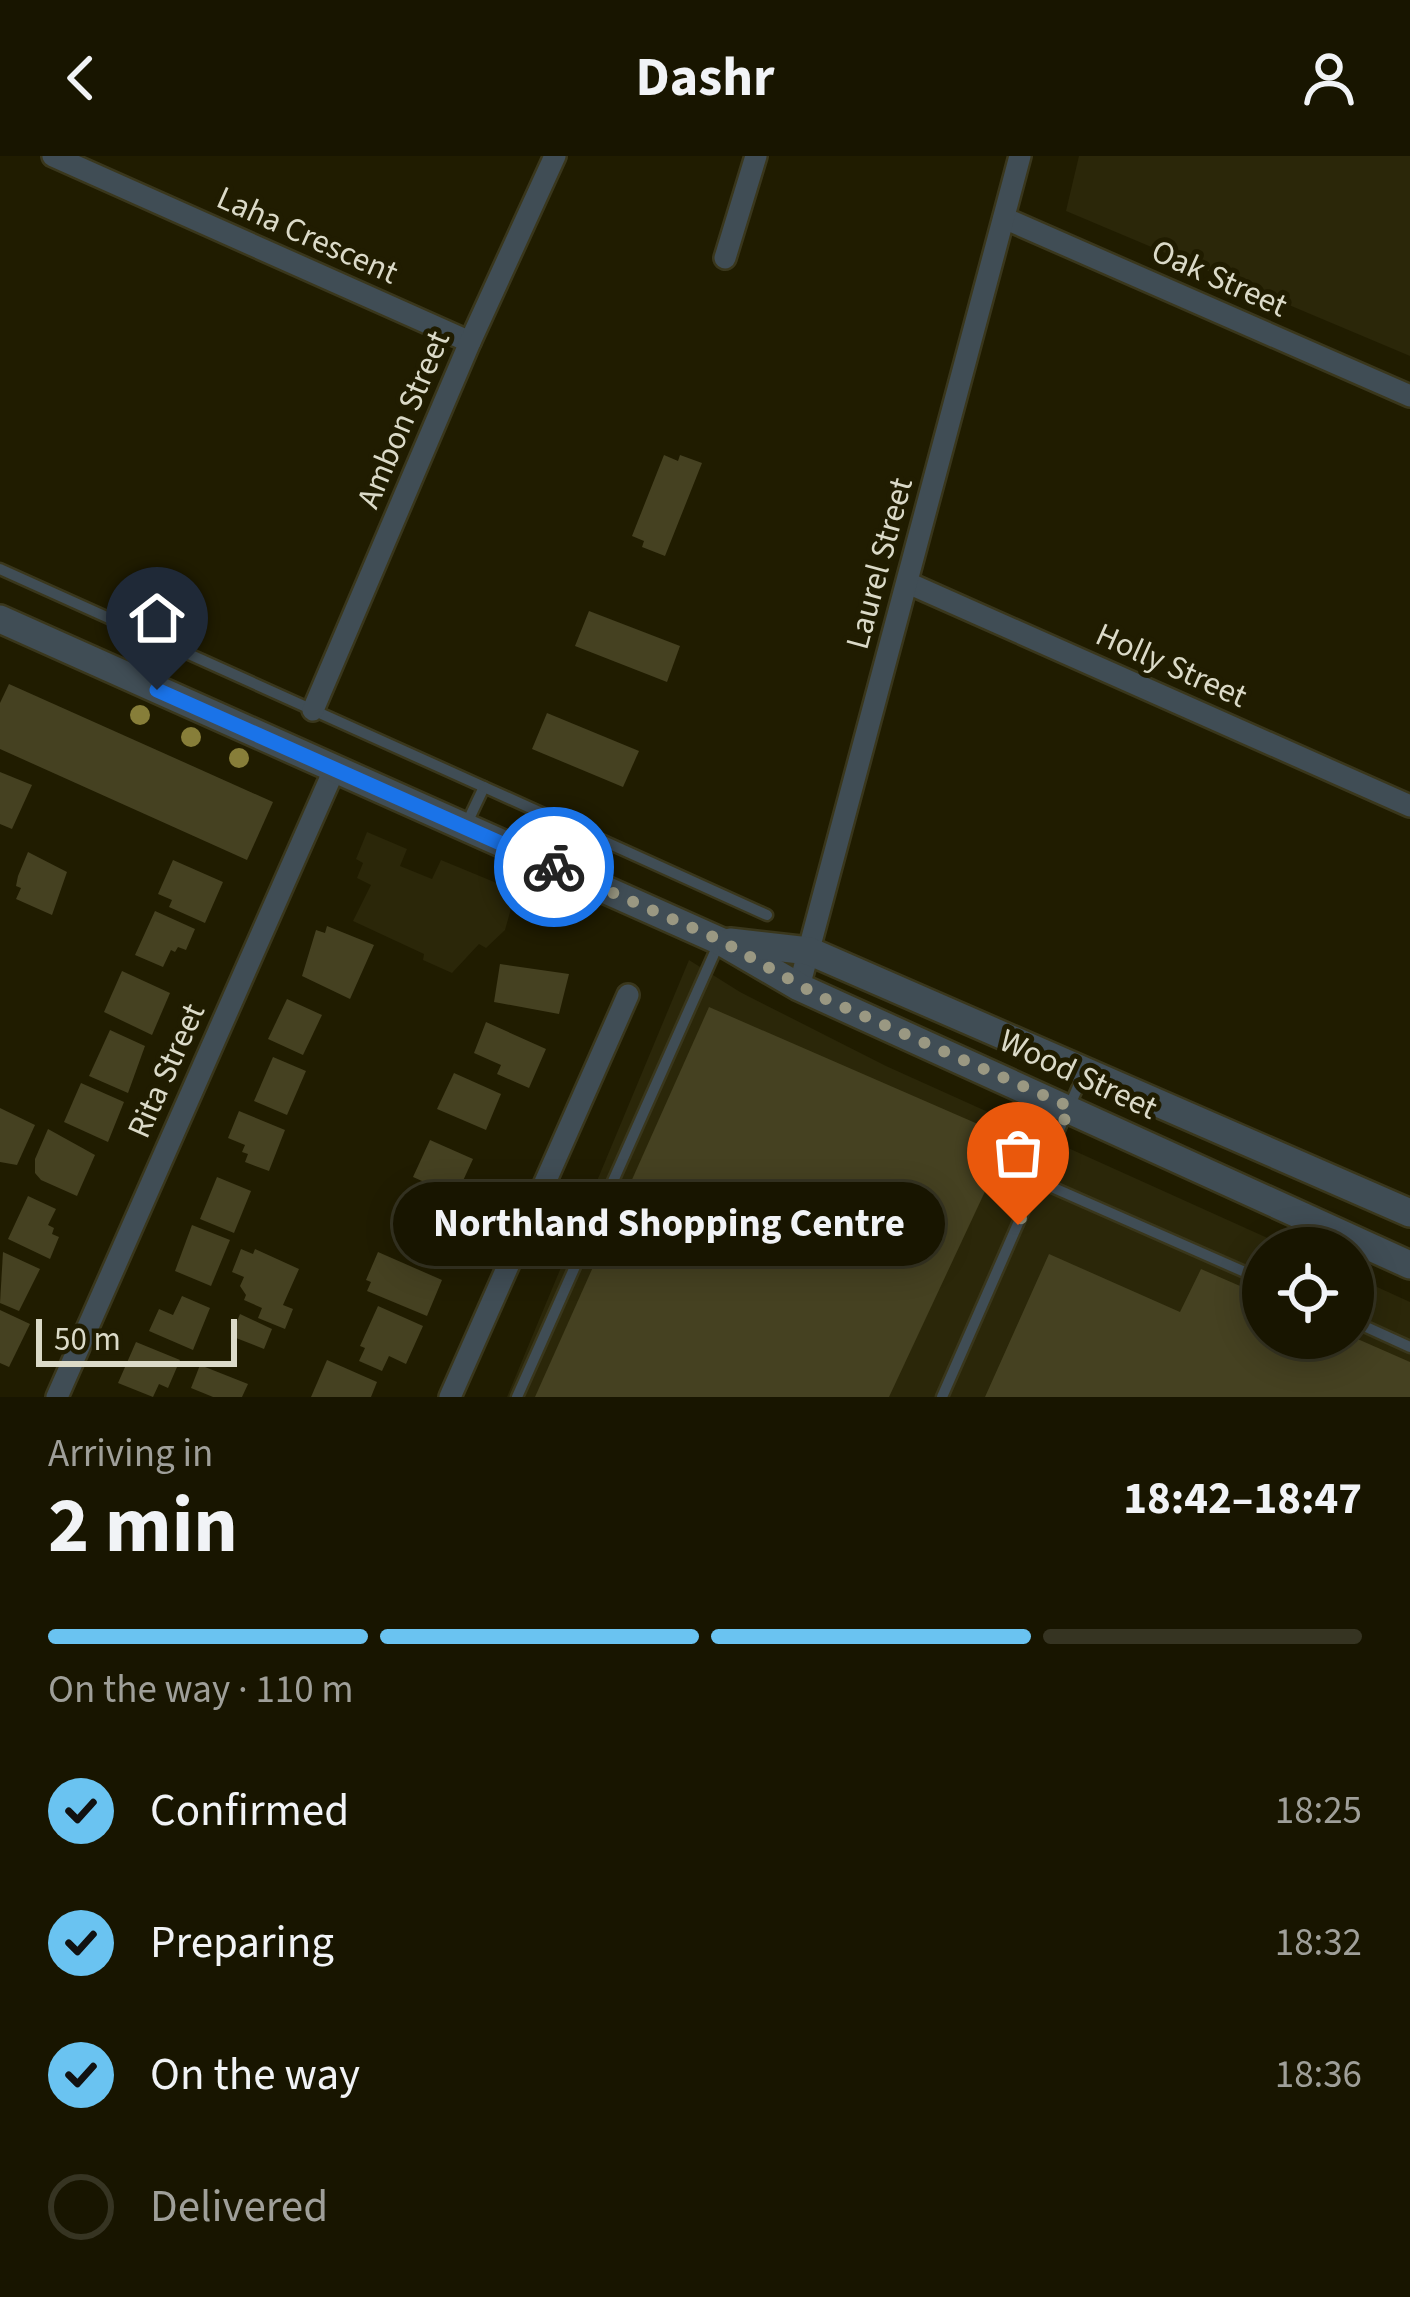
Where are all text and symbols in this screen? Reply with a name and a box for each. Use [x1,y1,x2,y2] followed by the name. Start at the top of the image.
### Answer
[636,40,775,117] text: Dashr
[48,45,114,111] icon: back
[1296,45,1362,111] icon: person
[209,174,406,296] street label: Laha Crescent
[1144,228,1295,329] street label: Oak Street
[345,324,462,516] street label: Ambon Street
[834,472,925,654] street label: Laurel Street
[106,567,208,690] pin
[124,585,190,651] icon: home
[1088,611,1254,720] street label: Holly Street
[494,807,614,927] courier
[521,834,587,900] icon: bike
[116,996,217,1146] street label: Rita Street
[992,1017,1165,1131] street label: Wood Street
[967,1102,1069,1225] pin
[985,1120,1051,1186] icon: bag
[394,1183,946,1267] callout: Northland Shopping Centre
[433,1196,905,1252] text: Northland Shopping Centre
[1242,1227,1374,1359] map controls
[1242,1227,1374,1359] button: locate
[36,1313,237,1366] scale bar
[54,1316,121,1363] text: 50 m
[48,1426,213,1482] text: Arriving in
[1123,1467,1362,1531] text: 18:42–18:47
[48,1471,238,1582] text: 2 min
[48,1662,354,1718] text: On the way · 110 m
[48,1778,114,1844] icon: check
[150,1779,349,1843] text: Confirmed
[1275,1783,1362,1839] text: 18:25
[48,1910,114,1976] icon: check
[150,1911,334,1975] text: Preparing
[1275,1915,1362,1971] text: 18:32
[48,2042,114,2108] icon: check
[150,2043,360,2107] text: On the way
[1275,2047,1362,2103] text: 18:36
[150,2175,328,2239] text: Delivered

